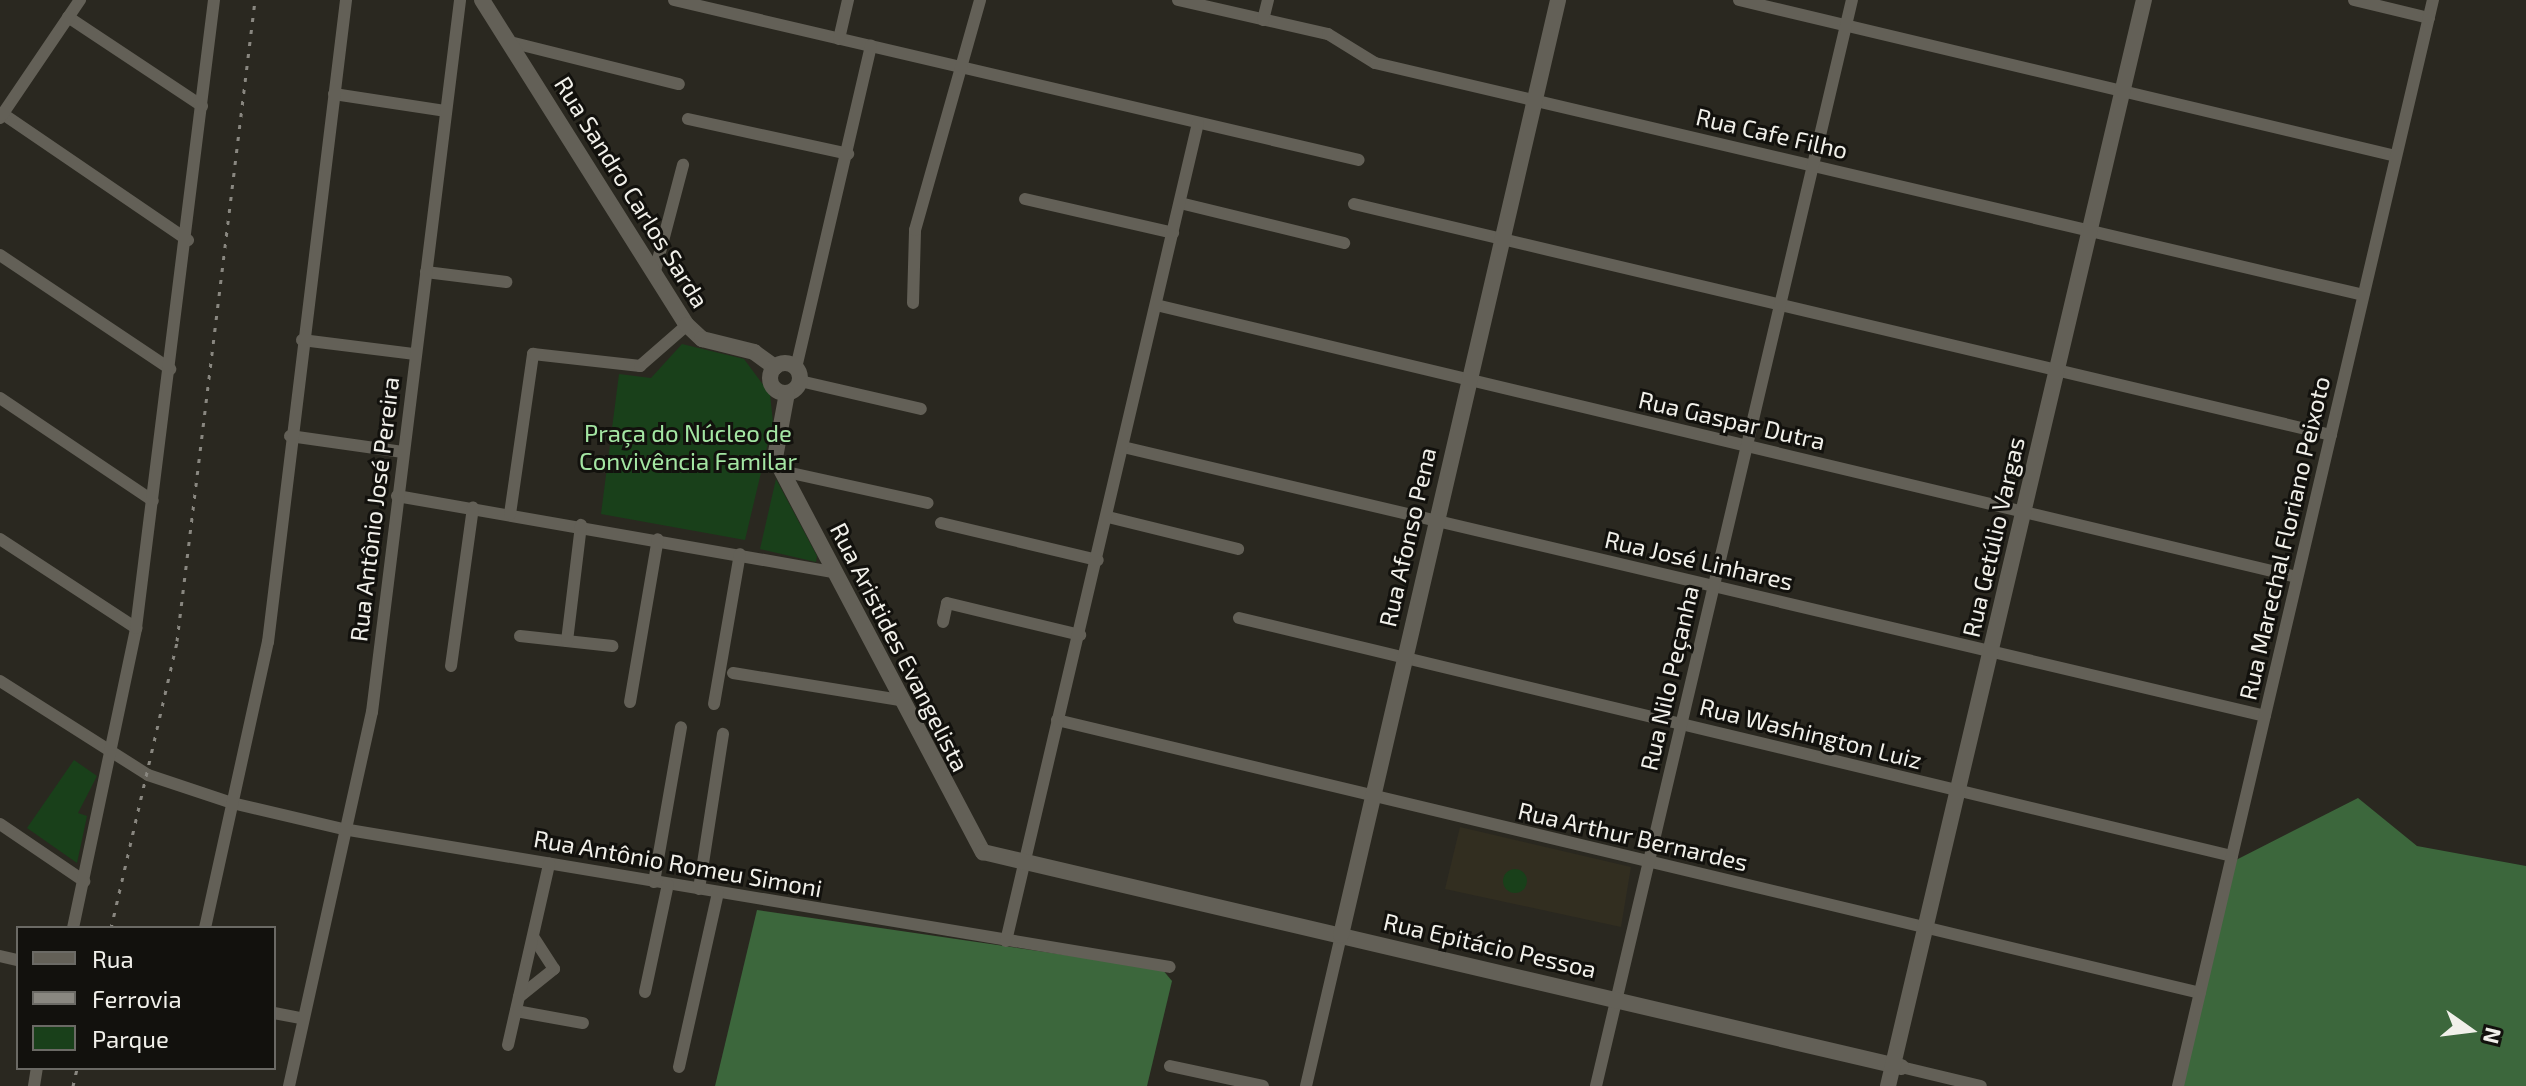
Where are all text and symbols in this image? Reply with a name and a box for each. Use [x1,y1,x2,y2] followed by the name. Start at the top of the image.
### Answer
[549,71,715,313] street label: Rua Sandro Carlos Sarda
[1693,102,1851,164] street label: Rua Cafe Filho
[2233,373,2335,703] street label: Rua Marechal Floriano Peixoto
[343,374,405,644] street label: Rua Antônio José Pereira
[1636,384,1828,456] street label: Rua Gaspar Dutra
[579,419,797,475] park label: Praça do Núcleo de Convivência Familar
[1956,434,2030,640] street label: Rua Getúlio Vargas
[1372,444,1442,630] street label: Rua Afonso Pena
[825,518,975,776] street label: Rua Aristides Evangelista
[1602,524,1796,596] street label: Rua José Linhares
[1634,583,1704,773] street label: Rua Nilo Peçanha
[1697,691,1925,775] street label: Rua Washington Luiz
[1515,795,1751,877] street label: Rua Arthur Bernardes
[531,823,825,903] street label: Rua Antônio Romeu Simoni
[1381,907,1599,983] street label: Rua Epitácio Pessoa
[16,926,276,1070] legend
[92,944,134,973] text: Rua
[92,984,182,1013] text: Ferrovia
[2430,990,2510,1070] north arrow
[92,1024,169,1053] text: Parque
[2479,1025,2508,1047] text: N

